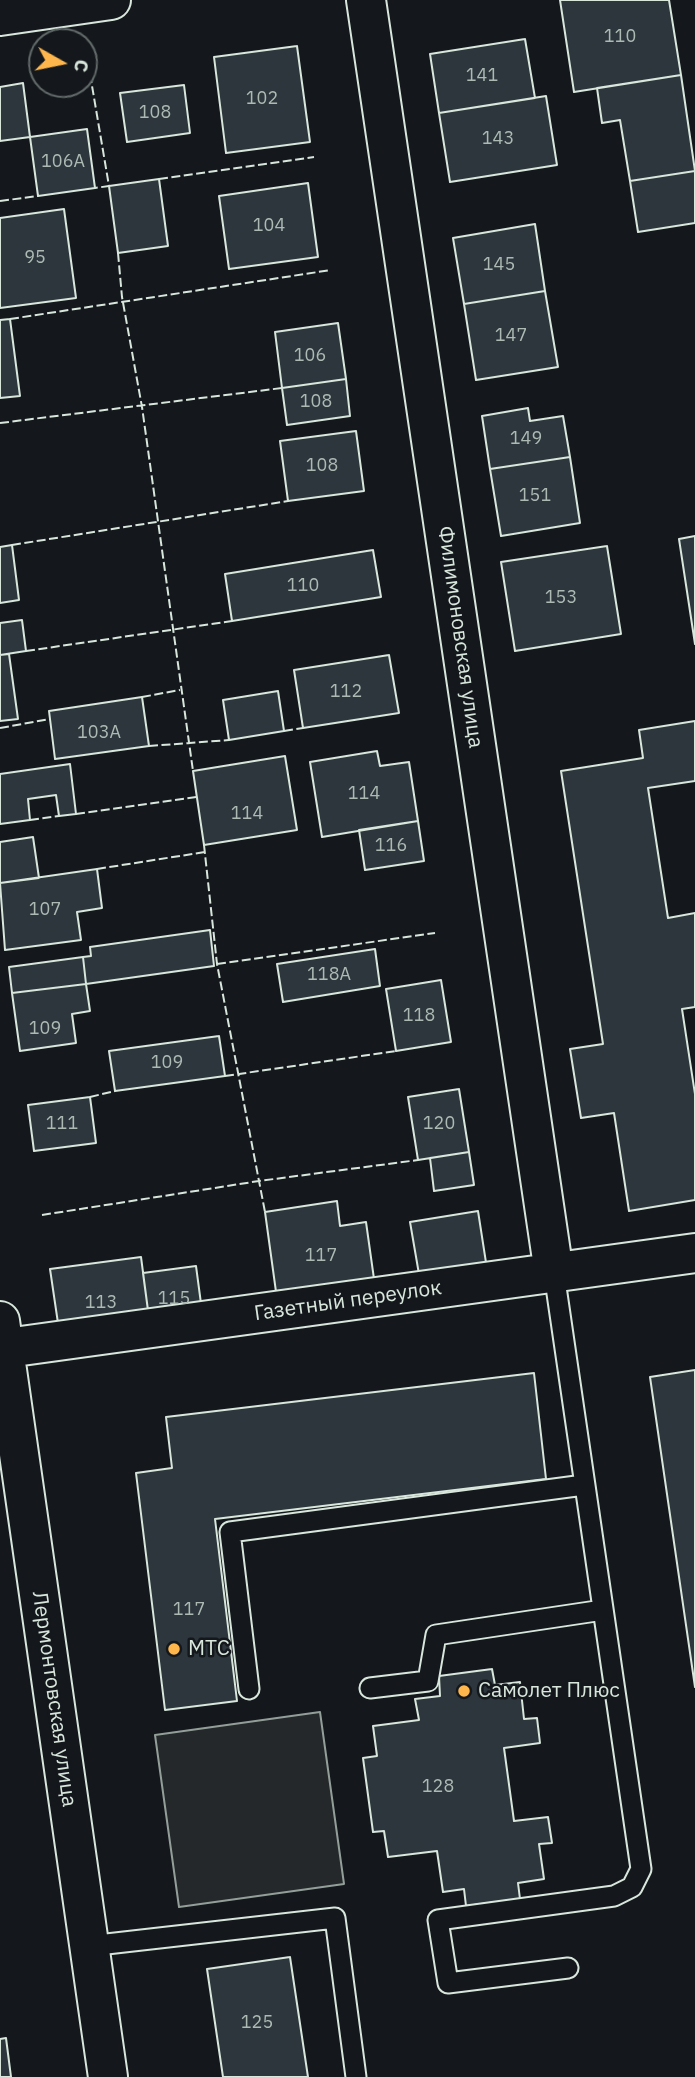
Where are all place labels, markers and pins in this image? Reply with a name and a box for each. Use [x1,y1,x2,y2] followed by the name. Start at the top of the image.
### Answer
[188,1636,230,1662] place label: МТС
[166,1641,182,1657] marker: МТС
[478,1678,620,1704] place label: Самолет Плюс
[456,1683,472,1699] marker: Самолет Плюс

